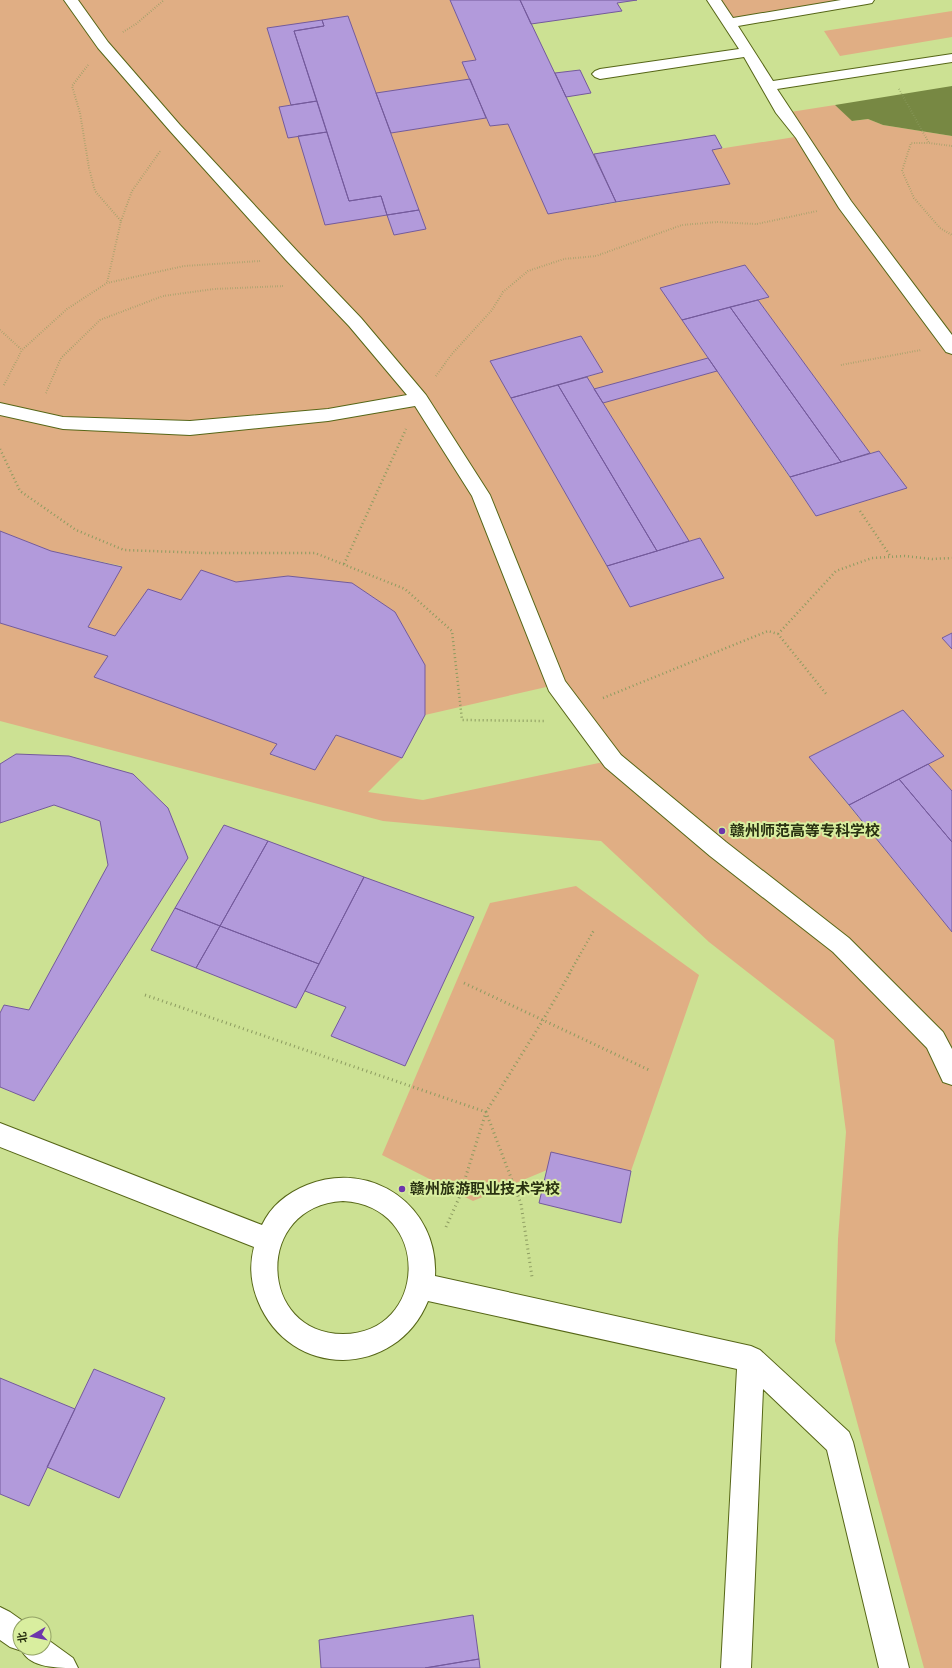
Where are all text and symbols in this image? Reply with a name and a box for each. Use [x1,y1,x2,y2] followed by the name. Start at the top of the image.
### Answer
[730,822,880,840] place label: 赣州师范高等专科学校
[717,826,727,836] marker: 赣州师范高等专科学校
[410,1180,560,1198] place label: 赣州旅游职业技术学校
[397,1184,407,1194] marker: 赣州旅游职业技术学校
[12,1616,52,1656] north arrow
[15,1631,30,1644] text: 北

